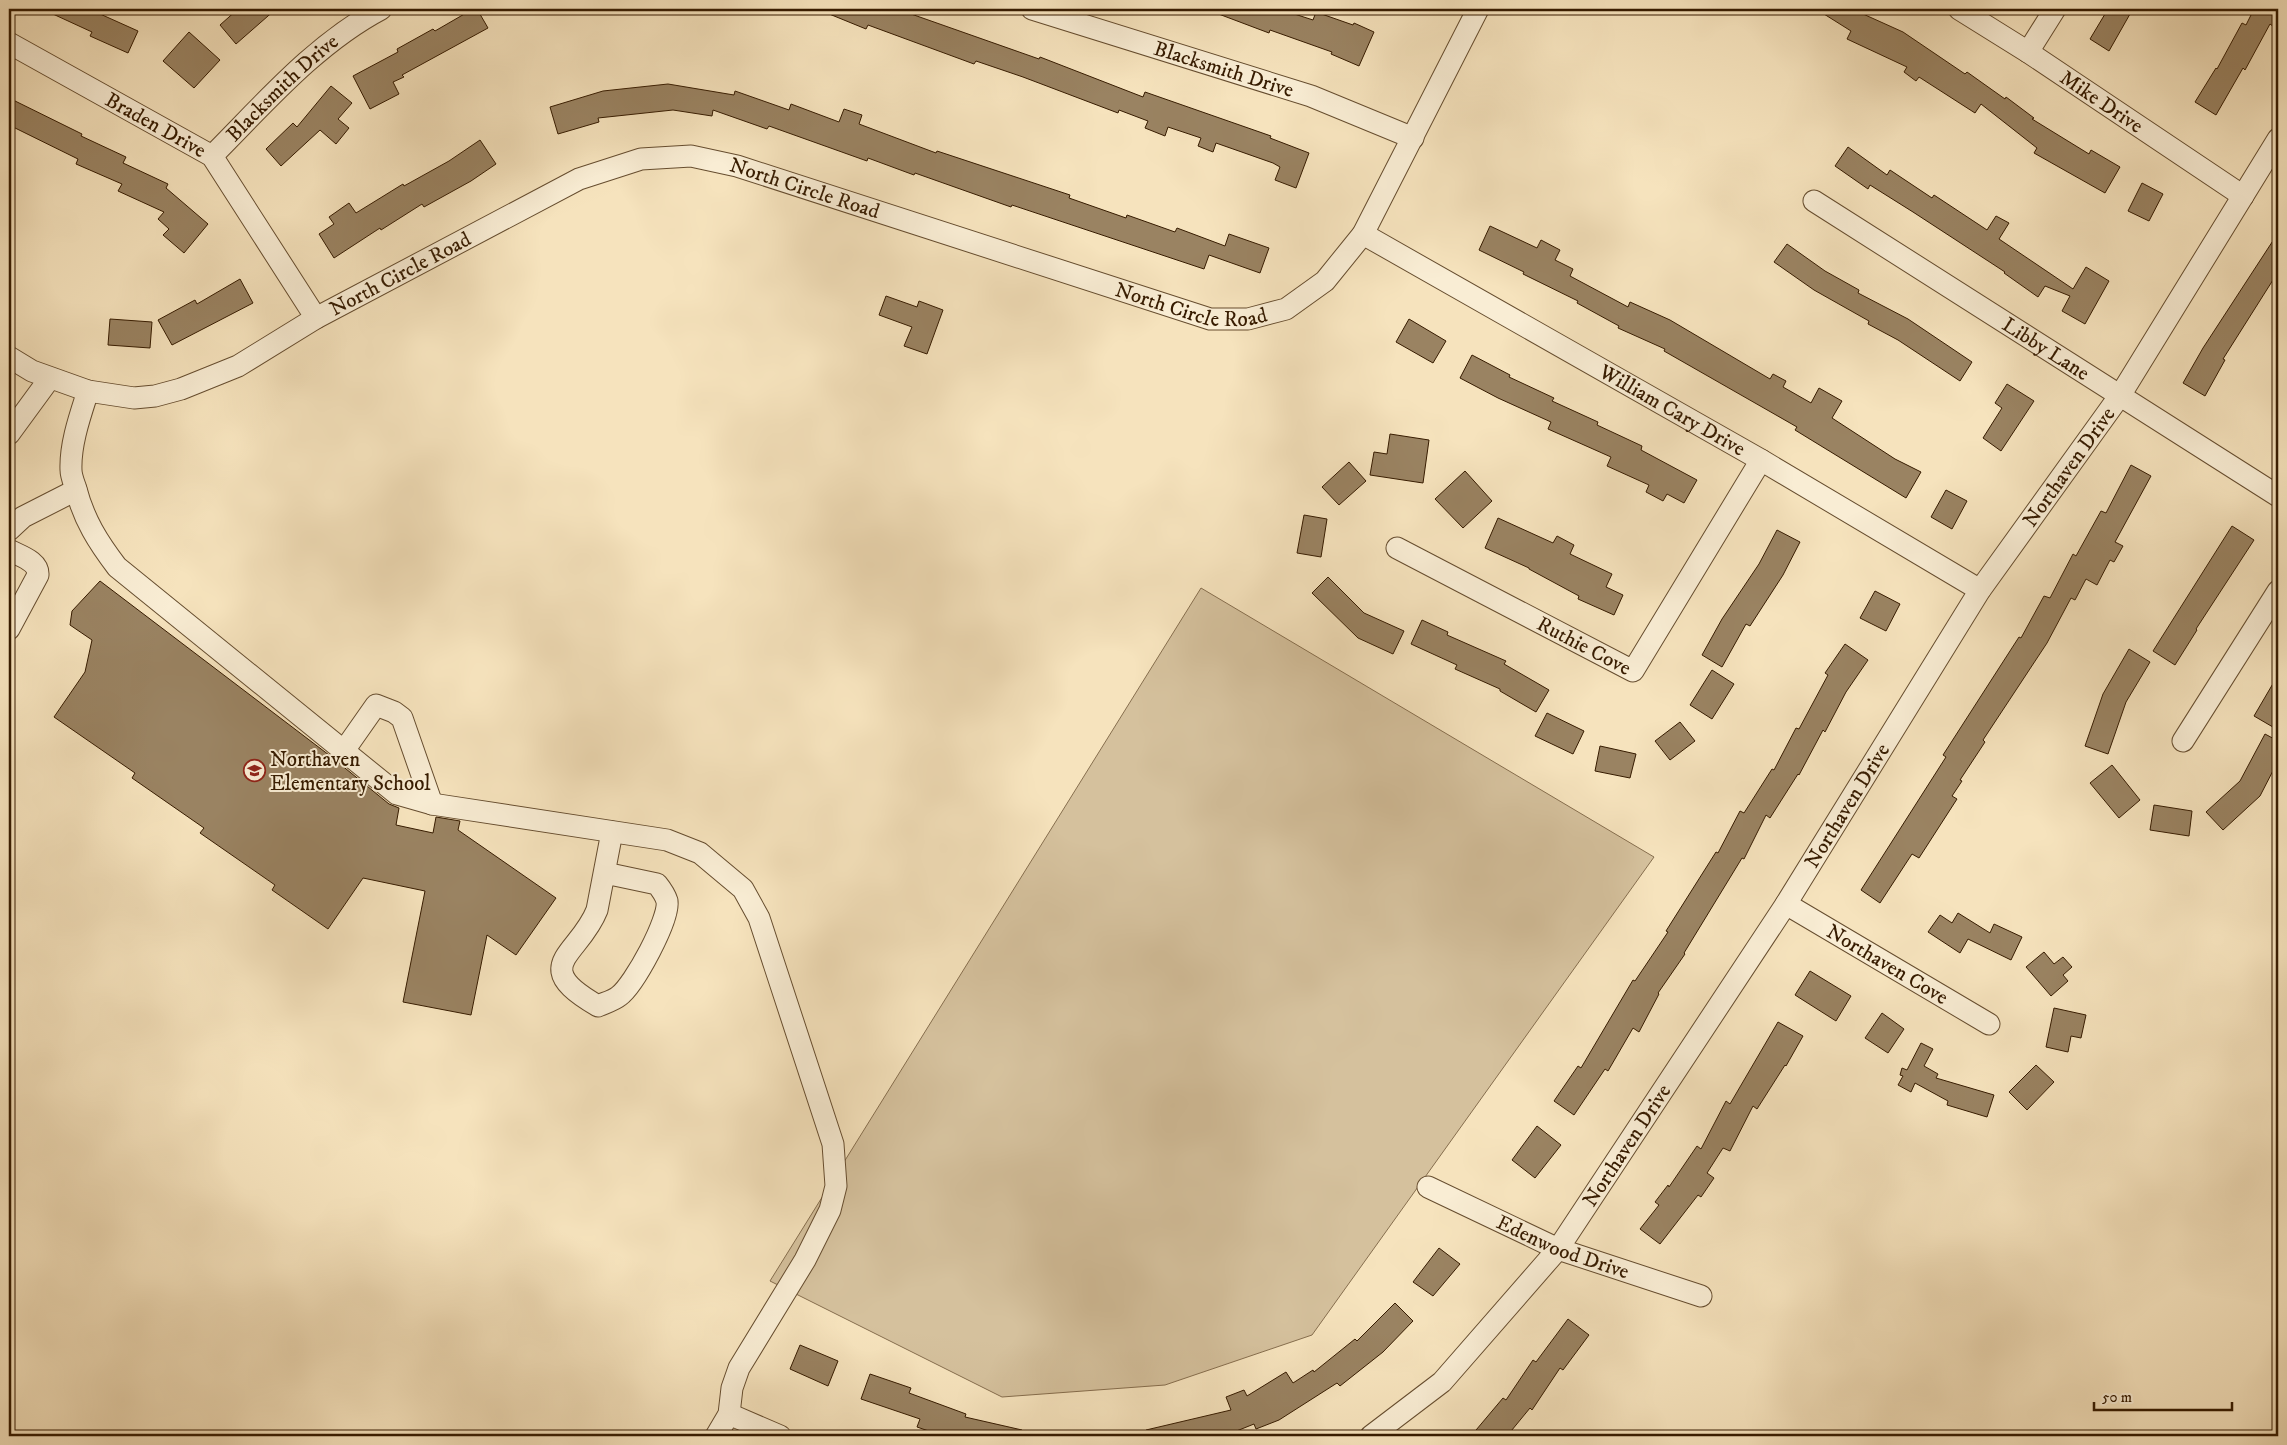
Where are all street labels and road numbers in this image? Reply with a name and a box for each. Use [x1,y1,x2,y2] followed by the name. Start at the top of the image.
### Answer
[221,29,344,148] street label: Blacksmith Drive
[1150,36,1297,104] street label: Blacksmith Drive
[2054,65,2148,140] street label: Mike Drive
[100,87,211,164] street label: Braden Drive
[726,152,883,225] street label: North Circle Road
[325,226,476,322] street label: North Circle Road
[1112,277,1271,333] street label: North Circle Road
[1997,312,2094,387] street label: Libby Lane
[1594,358,1750,463] street label: William Cary Drive
[2018,402,2121,533] street label: Northaven Drive
[1532,611,1635,682] street label: Ruthie Cove
[1799,739,1896,873] street label: Northaven Drive
[1822,919,1953,1011] street label: Northaven Cove
[1578,1079,1677,1212] street label: Northaven Drive
[1492,1210,1633,1286] street label: Edenwood Drive

